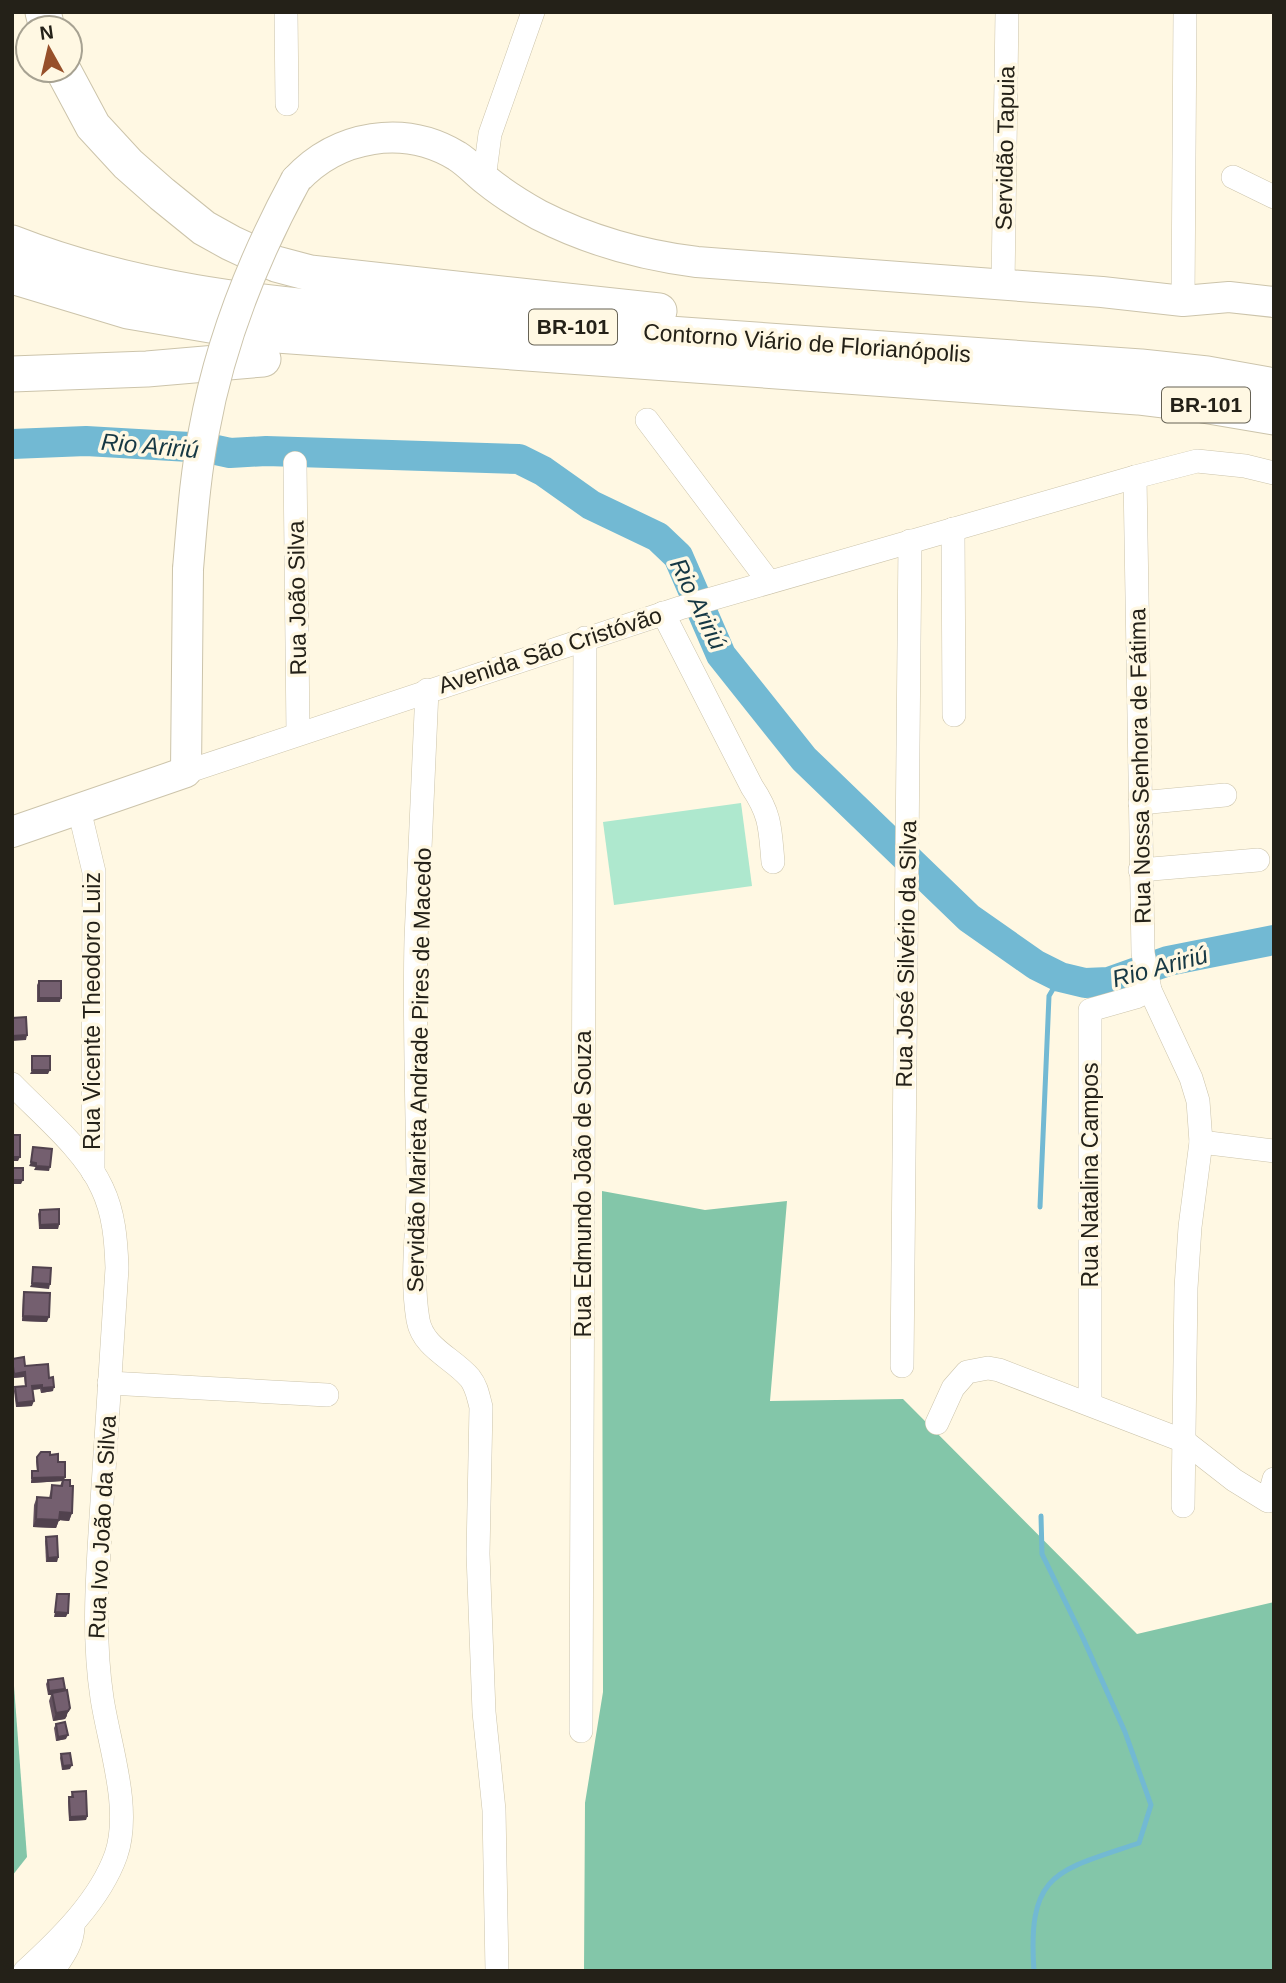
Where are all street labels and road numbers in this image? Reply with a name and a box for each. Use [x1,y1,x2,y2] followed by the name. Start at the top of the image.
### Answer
[991,65,1019,230] street label: Servidão Tapuia
[529,310,617,344] road number: BR-101
[642,319,972,367] street label: Contorno Viário de Florianópolis
[1162,388,1250,422] road number: BR-101
[283,520,311,676] street label: Rua João Silva
[435,602,665,698] street label: Avenida São Cristóvão
[1124,608,1156,924] street label: Rua Nossa Senhora de Fátima
[891,820,921,1088] street label: Rua José Silvério da Silva
[402,847,436,1293] street label: Servidão Marieta Andrade Pires de Macedo
[79,872,105,1150] street label: Rua Vicente Theodoro Luiz
[570,1030,596,1337] street label: Rua Edmundo João de Souza
[1077,1062,1103,1288] street label: Rua Natalina Campos
[83,1414,121,1639] street label: Rua Ivo João da Silva

